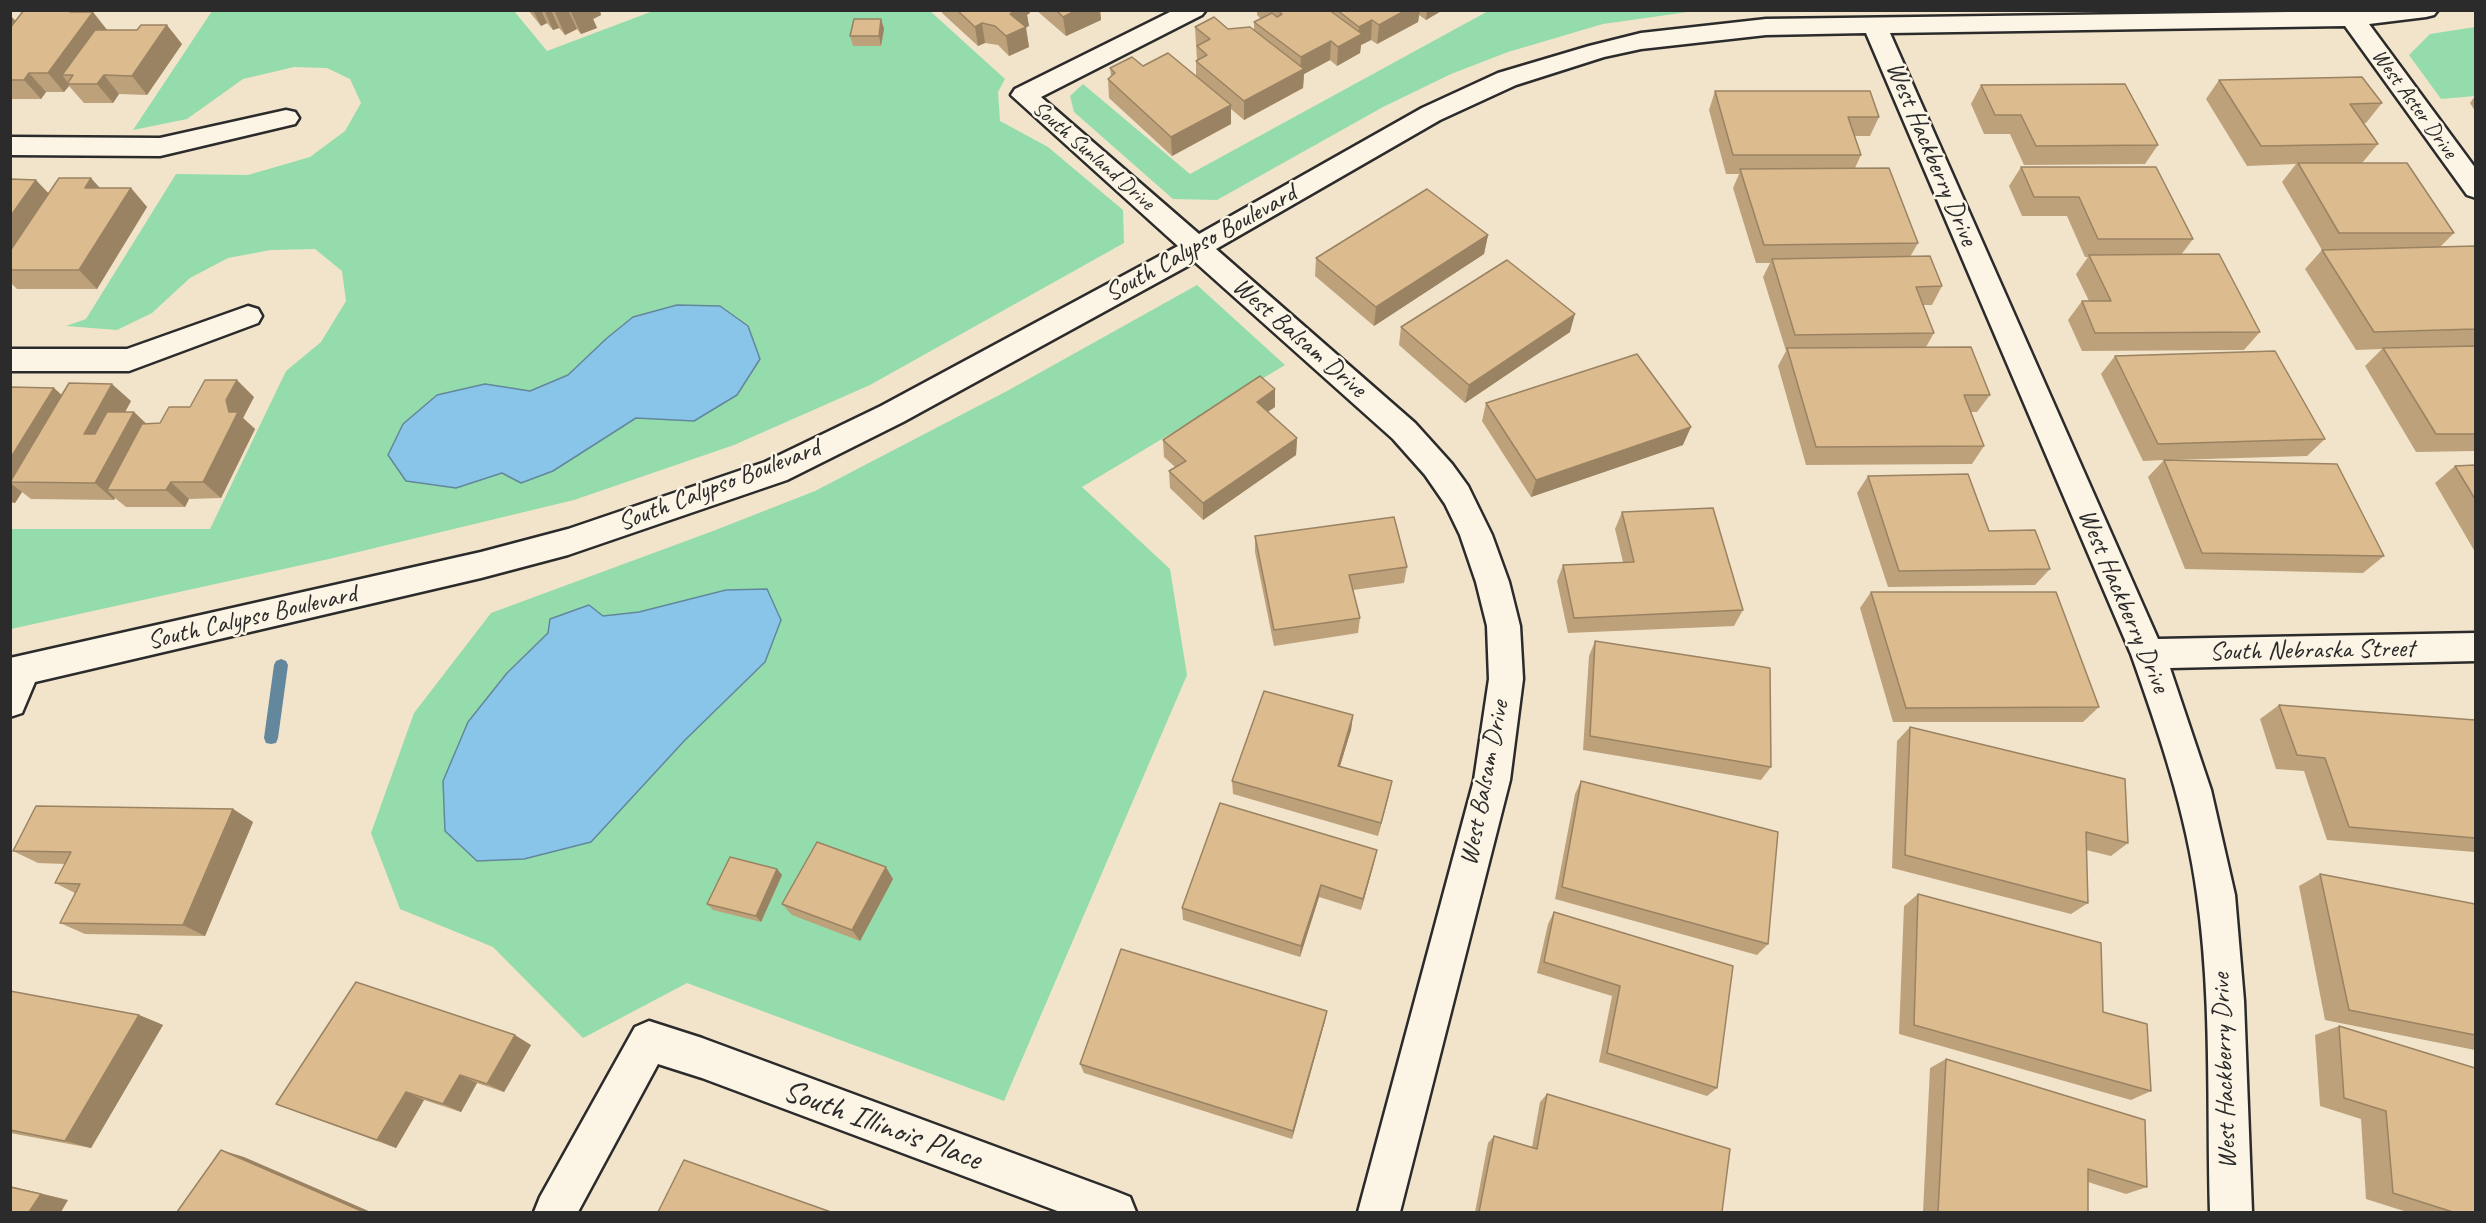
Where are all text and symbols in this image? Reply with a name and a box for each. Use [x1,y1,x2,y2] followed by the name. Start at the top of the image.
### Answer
[2365,44,2463,164] street label: West Aster Drive
[1878,58,1984,250] street label: West Hackberry Drive
[1027,96,1159,216] street label: South Sunland Drive
[1100,179,1302,309] street label: South Calypso Boulevard
[1226,271,1372,405] street label: West Balsam Drive
[614,433,824,539] street label: South Calypso Boulevard
[2070,505,2176,697] street label: West Hackberry Drive
[144,579,360,657] street label: South Calypso Boulevard
[2209,634,2415,668] street label: South Nebraska Street
[1454,698,1516,868] street label: West Balsam Drive
[2206,972,2244,1170] street label: West Hackberry Drive
[778,1072,986,1180] street label: South Illinois Place

